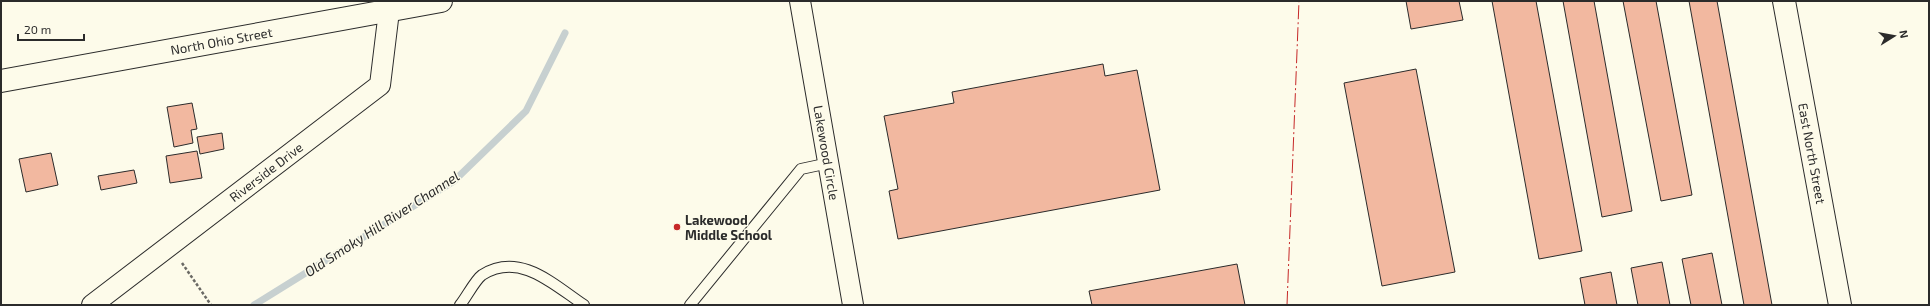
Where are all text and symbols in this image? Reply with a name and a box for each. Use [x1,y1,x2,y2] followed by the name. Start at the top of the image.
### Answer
[18,16,84,42] scale bar
[1874,16,1914,56] north arrow
[24,22,51,36] text: 20 m
[169,24,274,58] street label: North Ohio Street
[1897,29,1911,39] text: N
[1795,102,1829,205] street label: East North Street
[810,104,843,201] street label: Lakewood Circle
[226,139,306,205] street label: Riverside Drive
[301,167,462,280] water label: Old Smoky Hill River Channel
[685,212,773,243] place label: Lakewood Middle School
[672,222,682,232] marker: Lakewood Middle School

